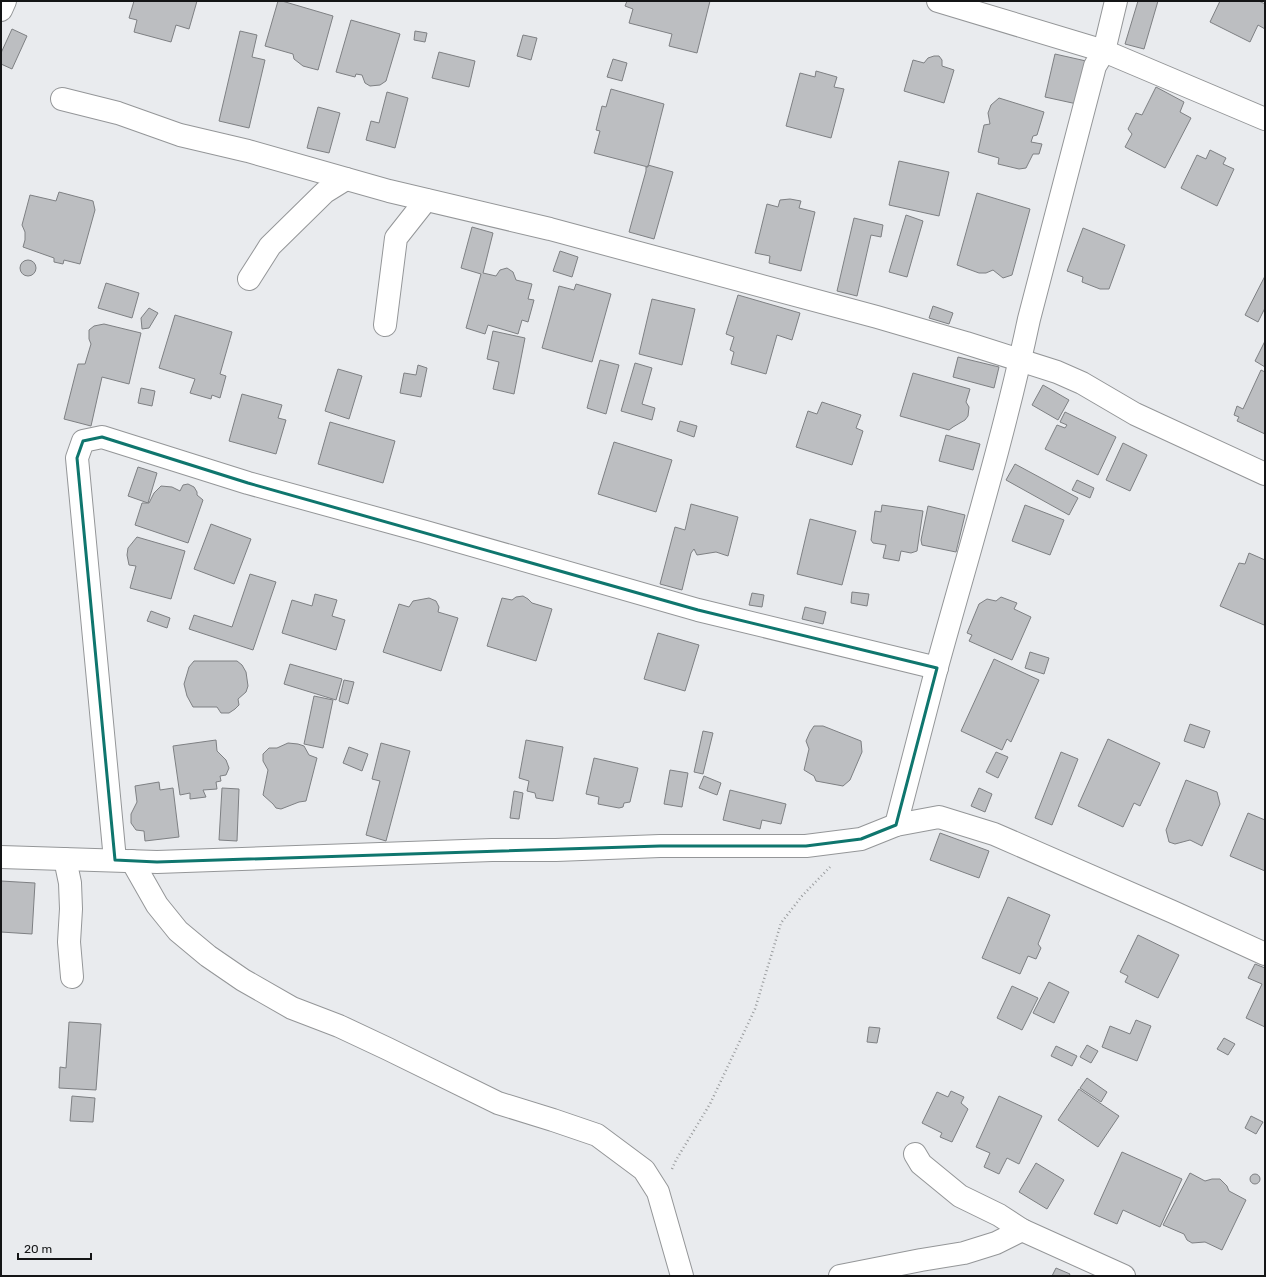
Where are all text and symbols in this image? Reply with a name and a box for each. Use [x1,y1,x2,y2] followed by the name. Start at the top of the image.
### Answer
[18,1235,91,1261] scale bar
[24,1242,52,1256] text: 20 m

